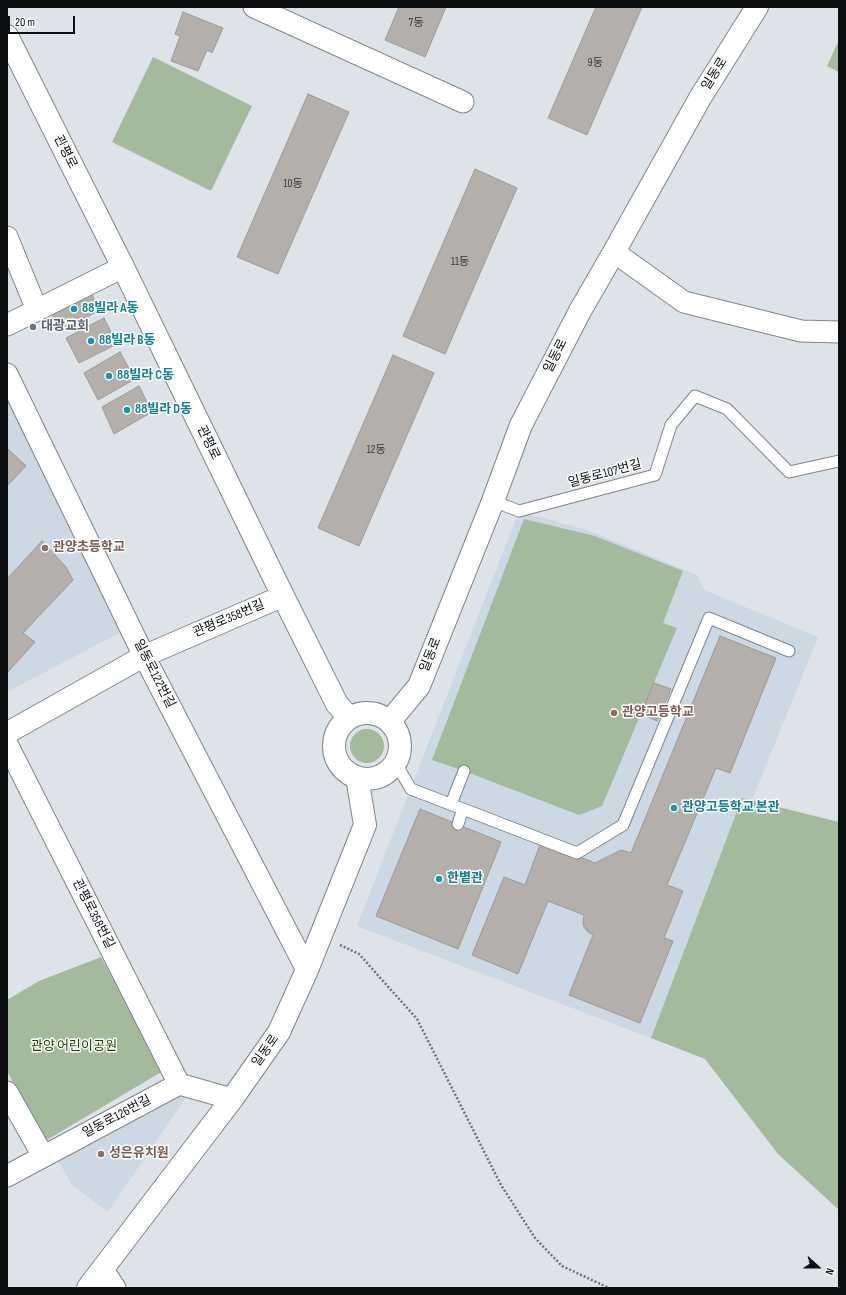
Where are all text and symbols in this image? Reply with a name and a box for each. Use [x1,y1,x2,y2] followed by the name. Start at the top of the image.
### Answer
[10,8,77,34] scale bar
[15,15,35,30] text: 20 m
[409,16,423,30] house number: 7동
[699,55,731,93] street label: 일동로
[588,56,602,70] house number: 9동
[50,132,80,172] street label: 관평로
[284,177,302,191] house number: 10동
[451,255,469,269] house number: 11동
[82,301,138,317] place label: 88빌라 A동
[69,304,79,314] marker: 88빌라 A동
[41,319,89,335] place label: 대광교회
[28,322,38,332] marker: 대광교회
[99,333,155,349] place label: 88빌라 B동
[86,336,96,346] marker: 88빌라 B동
[541,336,571,376] street label: 일동로
[117,368,174,384] place label: 88빌라 C동
[104,371,114,381] marker: 88빌라 C동
[135,402,192,418] place label: 88빌라 D동
[122,405,132,415] marker: 88빌라 D동
[193,423,223,463] street label: 관평로
[367,443,385,457] house number: 12동
[567,457,643,491] street label: 일동로107번길
[53,540,125,556] place label: 관양초등학교
[40,543,50,553] marker: 관양초등학교
[191,597,267,641] street label: 관평로358번길
[417,635,445,675] street label: 일동로
[130,637,178,711] street label: 일동로122번길
[622,705,694,721] place label: 관양고등학교
[609,708,619,718] marker: 관양고등학교
[682,800,780,816] place label: 관양고등학교 본관
[669,803,679,813] marker: 관양고등학교 본관
[447,871,483,887] place label: 한볕관
[434,874,444,884] marker: 한볕관
[69,877,117,951] street label: 관평로358번길
[249,1032,283,1070] street label: 일동로
[31,1039,117,1055] park label: 관양 어린이공원
[80,1092,154,1142] street label: 일동로126번길
[109,1146,169,1162] place label: 성은유치원
[96,1149,106,1159] marker: 성은유치원
[798,1247,838,1287] north arrow
[823,1266,837,1277] text: N

